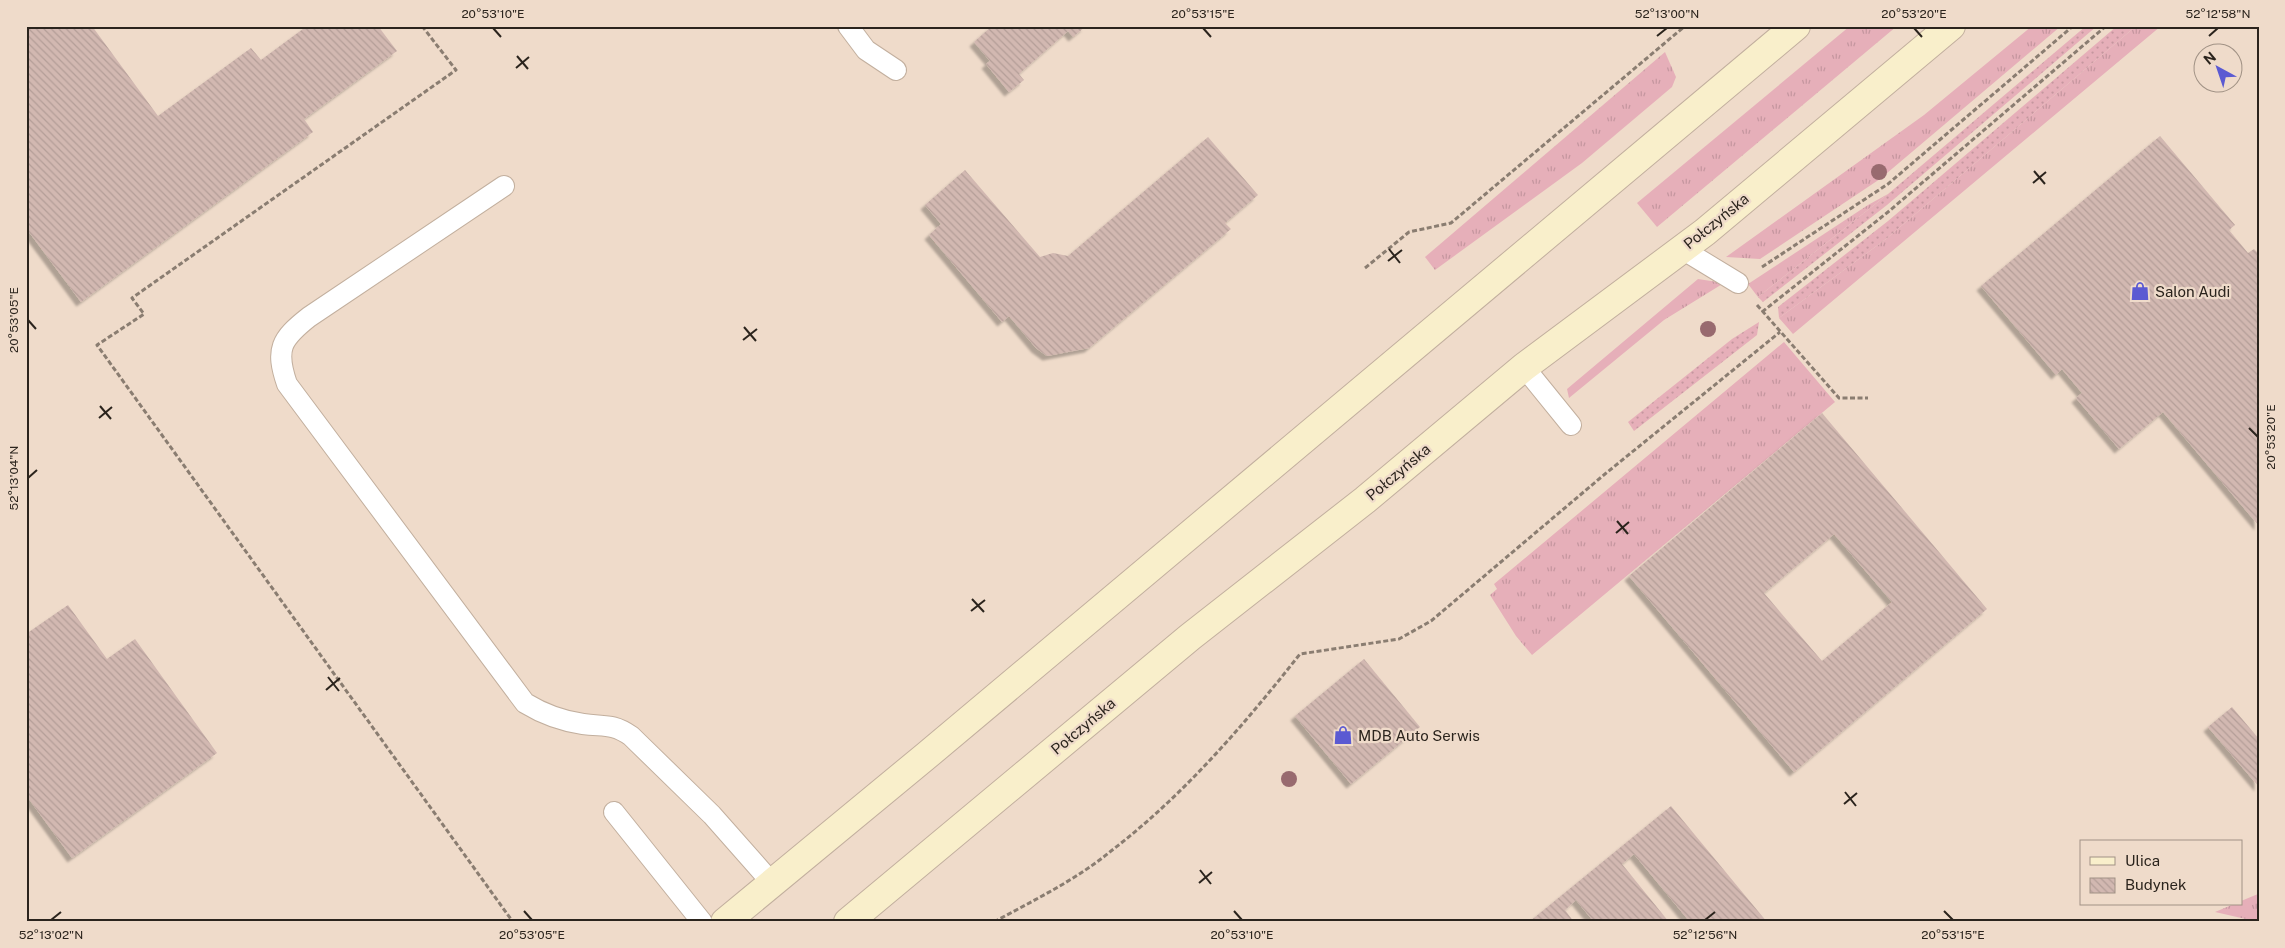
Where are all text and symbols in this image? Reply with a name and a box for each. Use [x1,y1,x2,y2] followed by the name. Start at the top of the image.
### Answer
[461,7,525,21] text: 20°53'10"E
[1171,7,1235,21] text: 20°53'15"E
[1635,7,1699,21] text: 52°13'00"N
[1881,7,1947,21] text: 20°53'20"E
[2185,7,2251,21] text: 52°12'58"N
[2192,42,2242,92] north arrow
[2200,48,2219,68] text: N
[1680,190,1752,252] street label: Połczyńska
[2129,280,2151,302] shop icon: Salon Audi
[2155,283,2230,300] place label: Salon Audi
[7,287,21,353] text: 20°53'05"E
[2264,404,2278,470] text: 20°53'20"E
[1362,440,1434,504] street label: Połczyńska
[7,446,21,510] text: 52°13'04"N
[1047,694,1119,758] street label: Połczyńska
[1332,724,1354,746] shop icon: MDB Auto Serwis
[1358,727,1480,744] place label: MDB Auto Serwis
[2080,840,2242,906] legend
[2125,852,2160,869] text: Ulica
[2125,876,2186,893] text: Budynek
[19,928,83,942] text: 52°13'02"N
[499,928,565,942] text: 20°53'05"E
[1210,928,1274,942] text: 20°53'10"E
[1673,928,1737,942] text: 52°12'56"N
[1921,928,1985,942] text: 20°53'15"E

